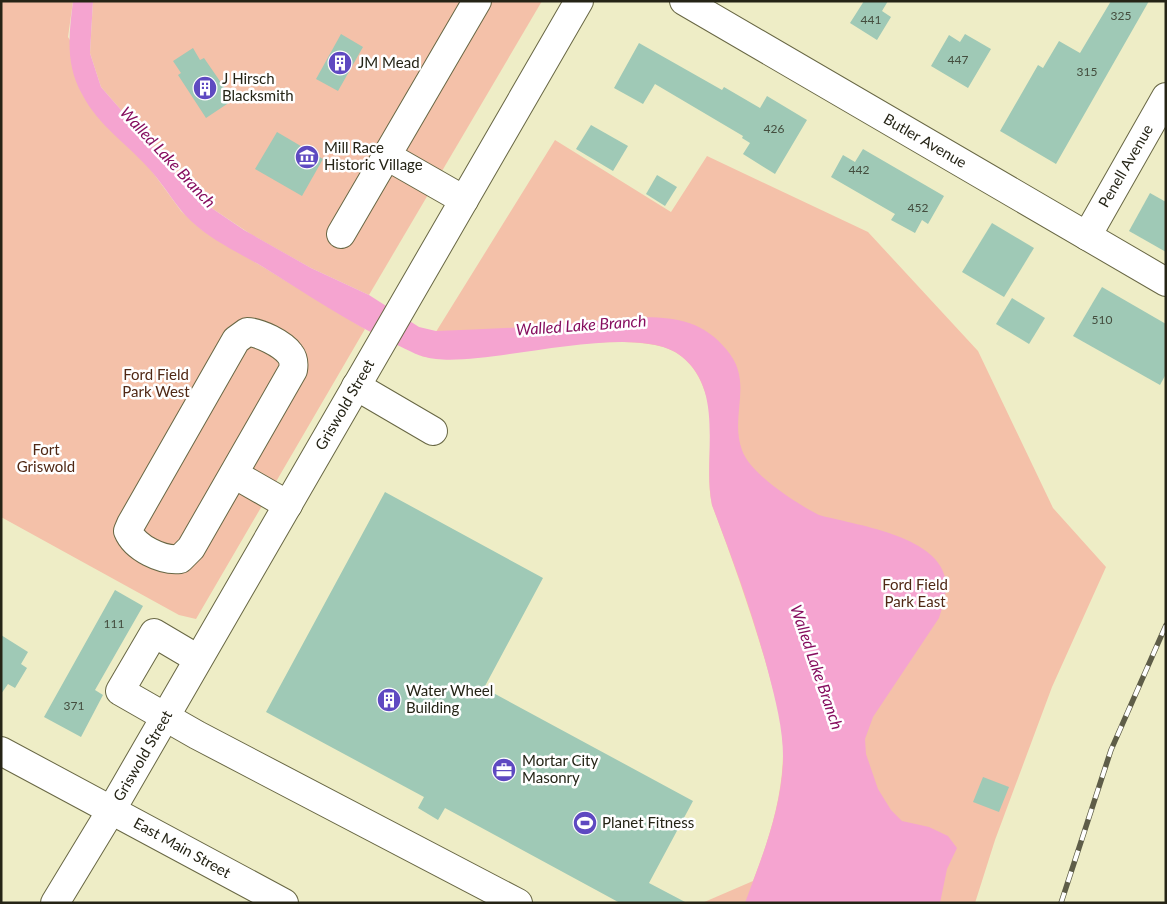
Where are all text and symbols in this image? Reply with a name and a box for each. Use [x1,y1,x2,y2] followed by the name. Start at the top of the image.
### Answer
[1111,8,1131,23] house number: 325
[861,12,881,27] house number: 441
[327,50,353,76] building icon: JM Mead
[948,52,968,67] house number: 447
[358,53,420,71] place label: JM Mead
[1077,64,1097,79] house number: 315
[222,69,294,104] place label: J Hirsch Blacksmith
[192,75,218,101] building icon: J Hirsch Blacksmith
[117,102,220,211] water label: Walled Lake Branch
[881,109,970,171] street label: Butler Avenue
[764,121,784,136] house number: 426
[1094,121,1156,210] street label: Penell Avenue
[324,138,423,173] place label: Mill Race Historic Village
[294,144,320,170] museum icon: Mill Race Historic Village
[849,162,869,177] house number: 442
[908,200,928,215] house number: 452
[515,310,647,339] water label: Walled Lake Branch
[1092,312,1112,327] house number: 510
[311,355,378,453] street label: Griswold Street
[122,365,190,400] park label: Ford Field Park West
[17,440,75,475] park label: Fort Griswold
[882,575,948,610] park label: Ford Field Park East
[787,602,848,732] water label: Walled Lake Branch
[104,616,124,631] house number: 111
[406,681,493,716] place label: Water Wheel Building
[376,687,402,713] building icon: Water Wheel Building
[64,698,84,713] house number: 371
[109,706,176,804] street label: Griswold Street
[522,751,598,786] place label: Mortar City Masonry
[491,757,517,783] office icon: Mortar City Masonry
[572,810,598,836] sports icon: Planet Fitness
[131,813,235,882] street label: East Main Street
[602,813,694,831] place label: Planet Fitness

